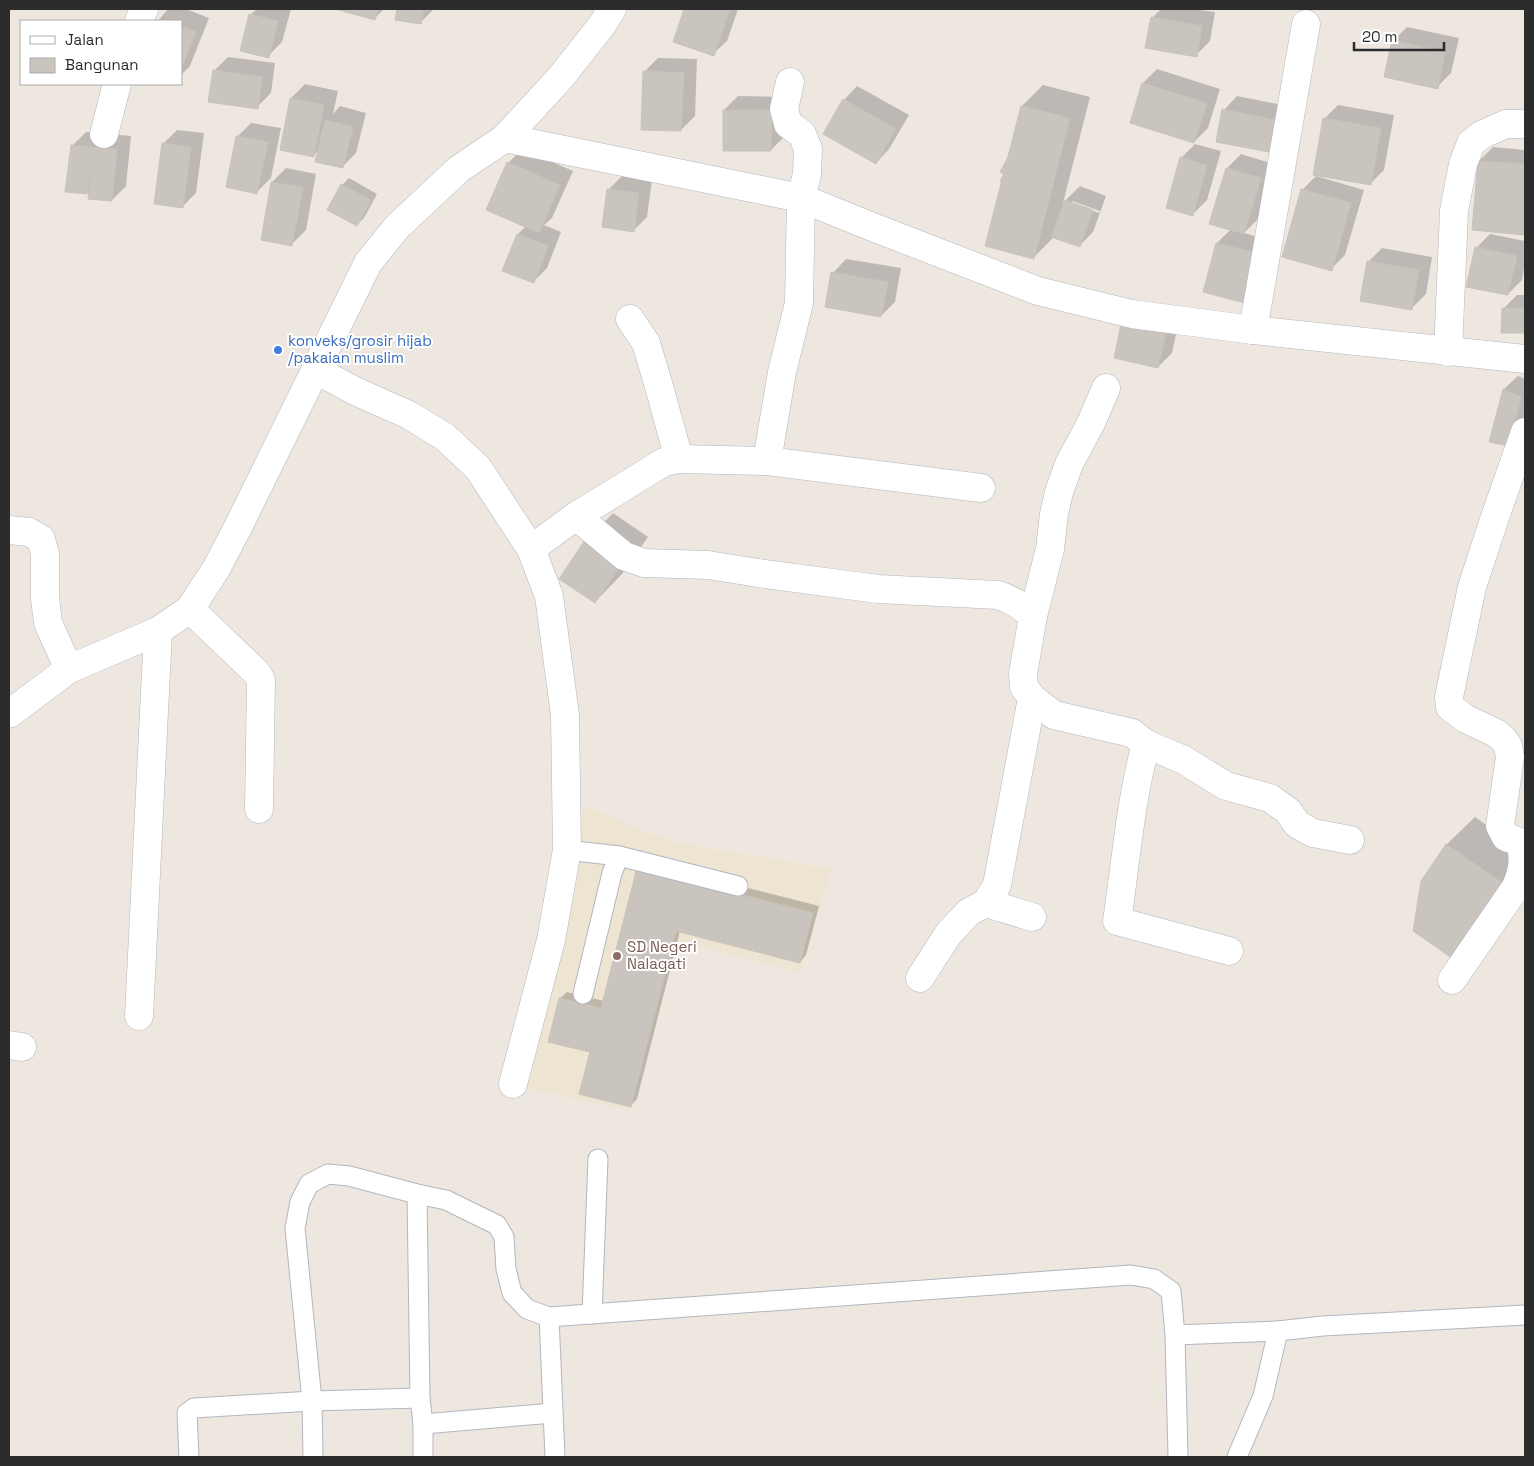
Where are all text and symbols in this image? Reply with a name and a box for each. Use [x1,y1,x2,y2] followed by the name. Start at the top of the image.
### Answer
[20,20,182,85] legend
[1354,20,1444,52] scale bar
[1362,27,1397,46] text: 20 m
[65,30,104,49] text: Jalan
[65,55,139,74] text: Bangunan
[288,331,432,367] place label: konveks/grosir hijab /pakaian muslim
[272,344,284,356] marker: konveks/grosir hijab /pakaian muslim
[627,937,697,973] place label: SD Negeri Nalagati
[611,950,623,962] marker: SD Negeri Nalagati

